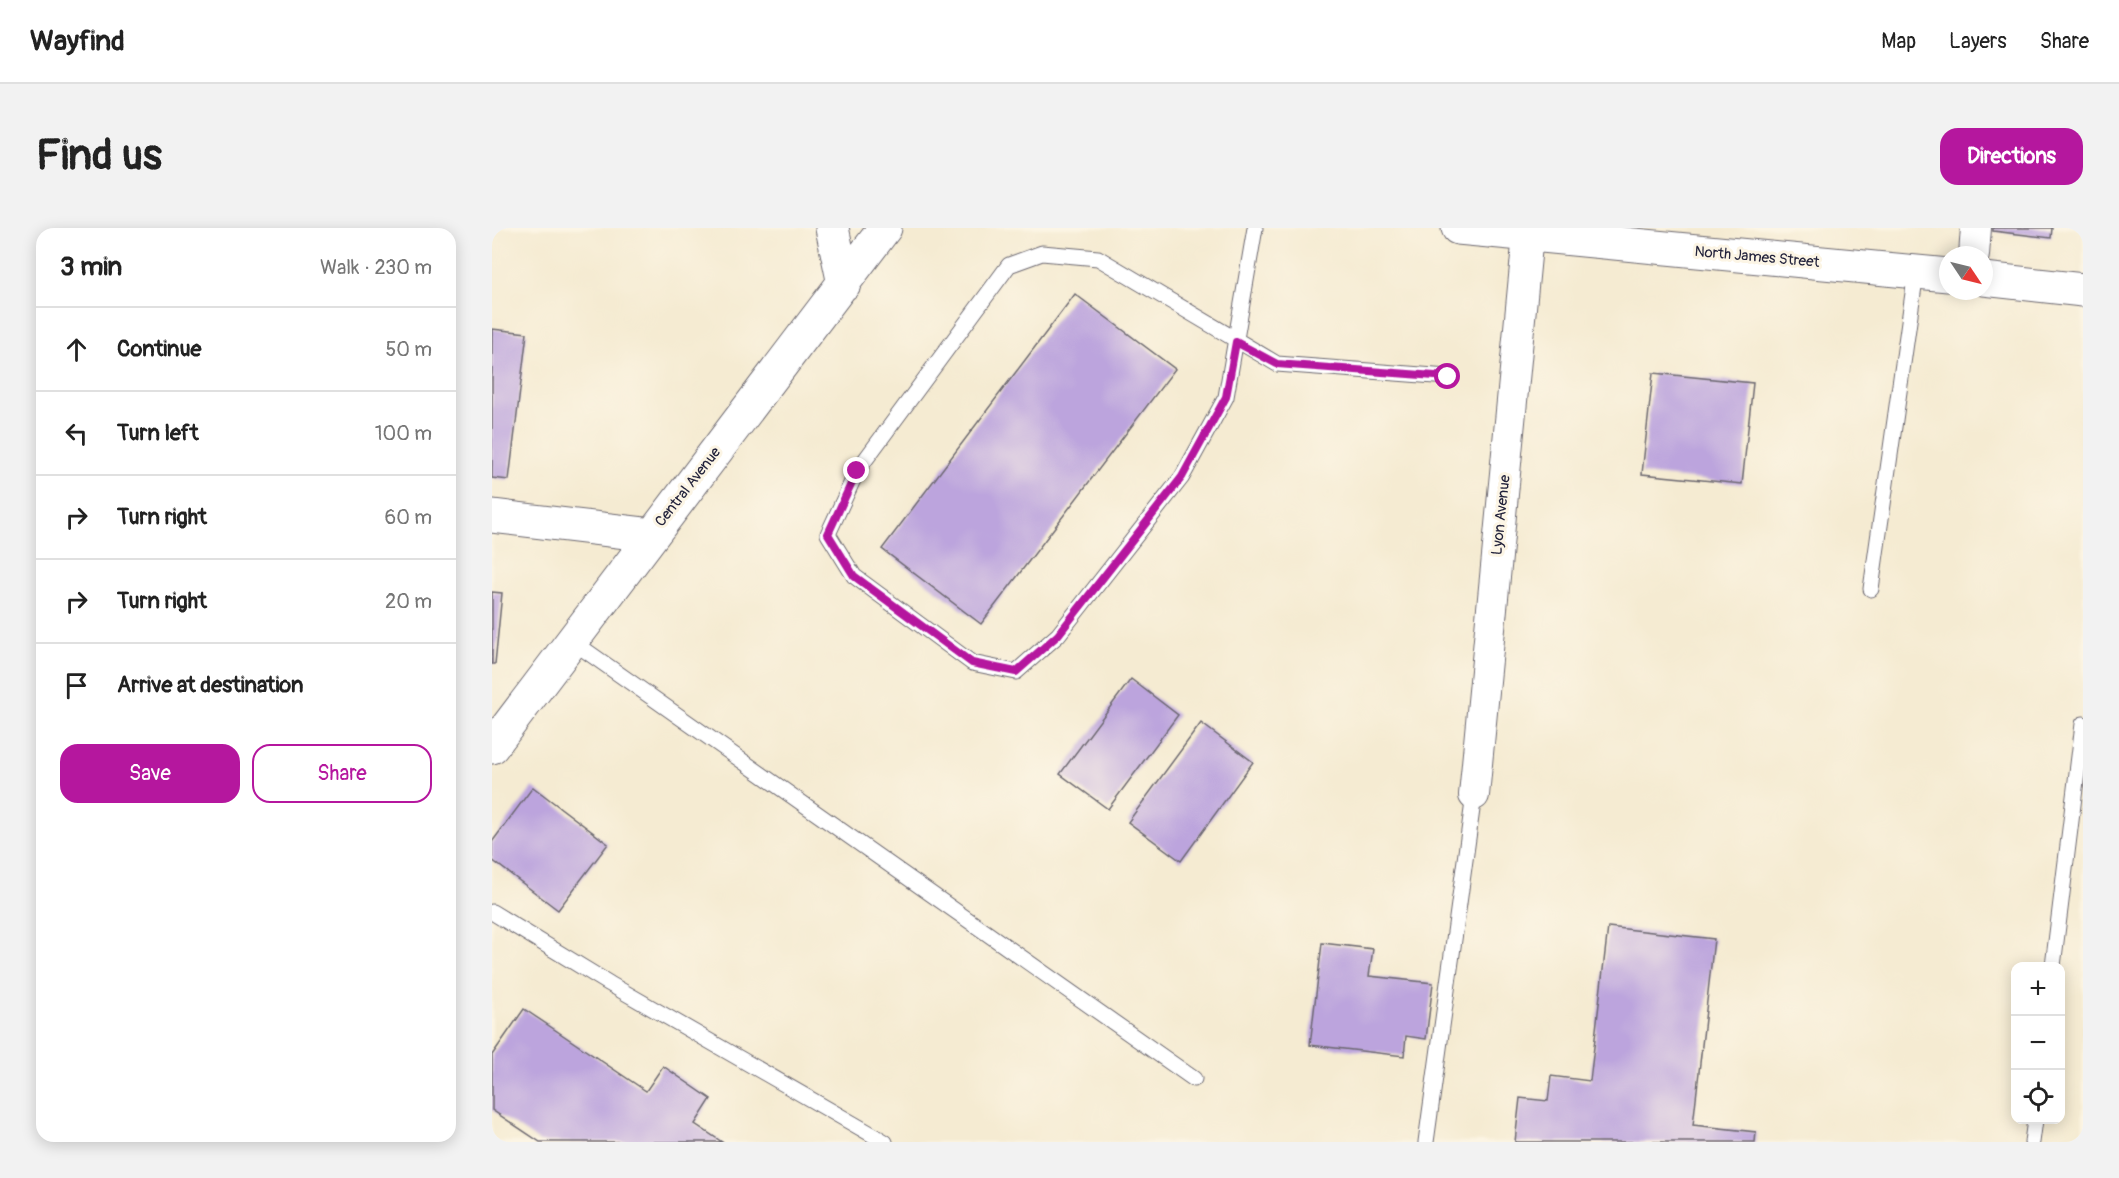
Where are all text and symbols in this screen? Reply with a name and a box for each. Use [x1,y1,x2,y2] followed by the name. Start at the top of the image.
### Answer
[30,24,125,59] text: Wayfind
[1881,28,1916,55] text: Map
[1949,28,2007,55] text: Layers
[2040,28,2089,55] text: Share
[1940,128,2083,185] button: Directions
[36,130,162,182] text: Find us
[1694,242,1821,272] street label: North James Street
[1939,246,1993,300] north arrow
[60,251,122,283] text: 3 min
[320,255,432,280] text: Walk · 230 m
[60,333,93,366] icon: ahead
[117,335,201,363] text: Continue
[385,337,432,362] text: 50 m
[1434,363,1460,389] route start
[60,417,93,450] icon: left
[117,419,199,447] text: Turn left
[375,421,432,446] text: 100 m
[651,443,725,531] street label: Central Avenue
[843,457,869,483] route end
[1487,473,1515,556] street label: Lyon Avenue
[60,501,93,534] icon: right
[117,503,207,531] text: Turn right
[385,505,432,530] text: 60 m
[60,585,93,618] icon: right
[117,587,207,615] text: Turn right
[385,589,432,614] text: 20 m
[60,669,93,702] icon: arrive
[117,671,303,699] text: Arrive at destination
[60,744,240,803] button: Save
[252,744,432,803] button: Share
[2011,962,2065,1124] map controls
[2011,962,2065,1016] button: +
[2011,1016,2065,1070] button: −
[2011,1070,2065,1124] button: locate

